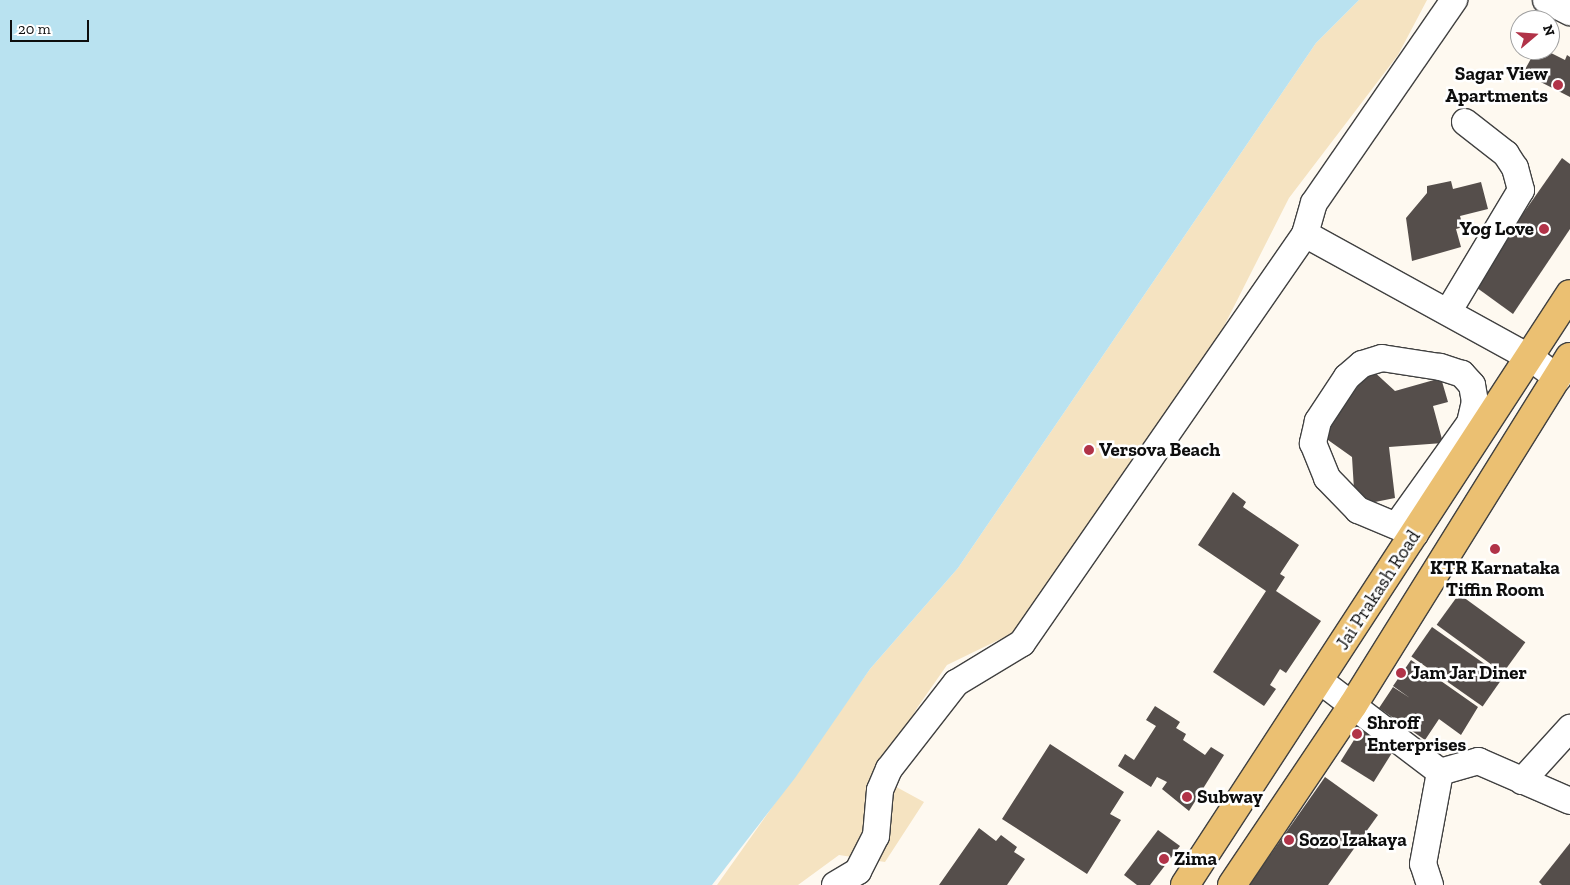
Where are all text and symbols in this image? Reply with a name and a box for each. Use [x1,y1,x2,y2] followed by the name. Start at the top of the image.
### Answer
[12,10,91,42] scale bar
[1510,10,1560,60] north arrow
[18,20,51,38] text: 20 m
[1539,23,1559,38] text: N
[1445,63,1548,107] place label: Sagar View Apartments
[1552,79,1564,91] marker: Sagar View Apartments
[1460,218,1534,240] place label: Yog Love
[1538,223,1550,235] marker: Yog Love
[1099,439,1220,461] place label: Versova Beach
[1083,444,1095,456] marker: Versova Beach
[1331,526,1425,654] street label: Jai Prakash Road
[1489,543,1501,555] marker: KTR Karnataka Tiffin Room
[1430,557,1560,601] place label: KTR Karnataka Tiffin Room
[1411,662,1527,684] place label: Jam Jar Diner
[1395,667,1407,679] marker: Jam Jar Diner
[1367,712,1466,756] place label: Shroff Enterprises
[1351,728,1363,740] marker: Shroff Enterprises
[1197,786,1263,808] place label: Subway
[1181,791,1193,803] marker: Subway
[1299,829,1407,851] place label: Sozo Izakaya
[1283,834,1295,846] marker: Sozo Izakaya
[1174,848,1217,870] place label: Zima
[1158,853,1170,865] marker: Zima

